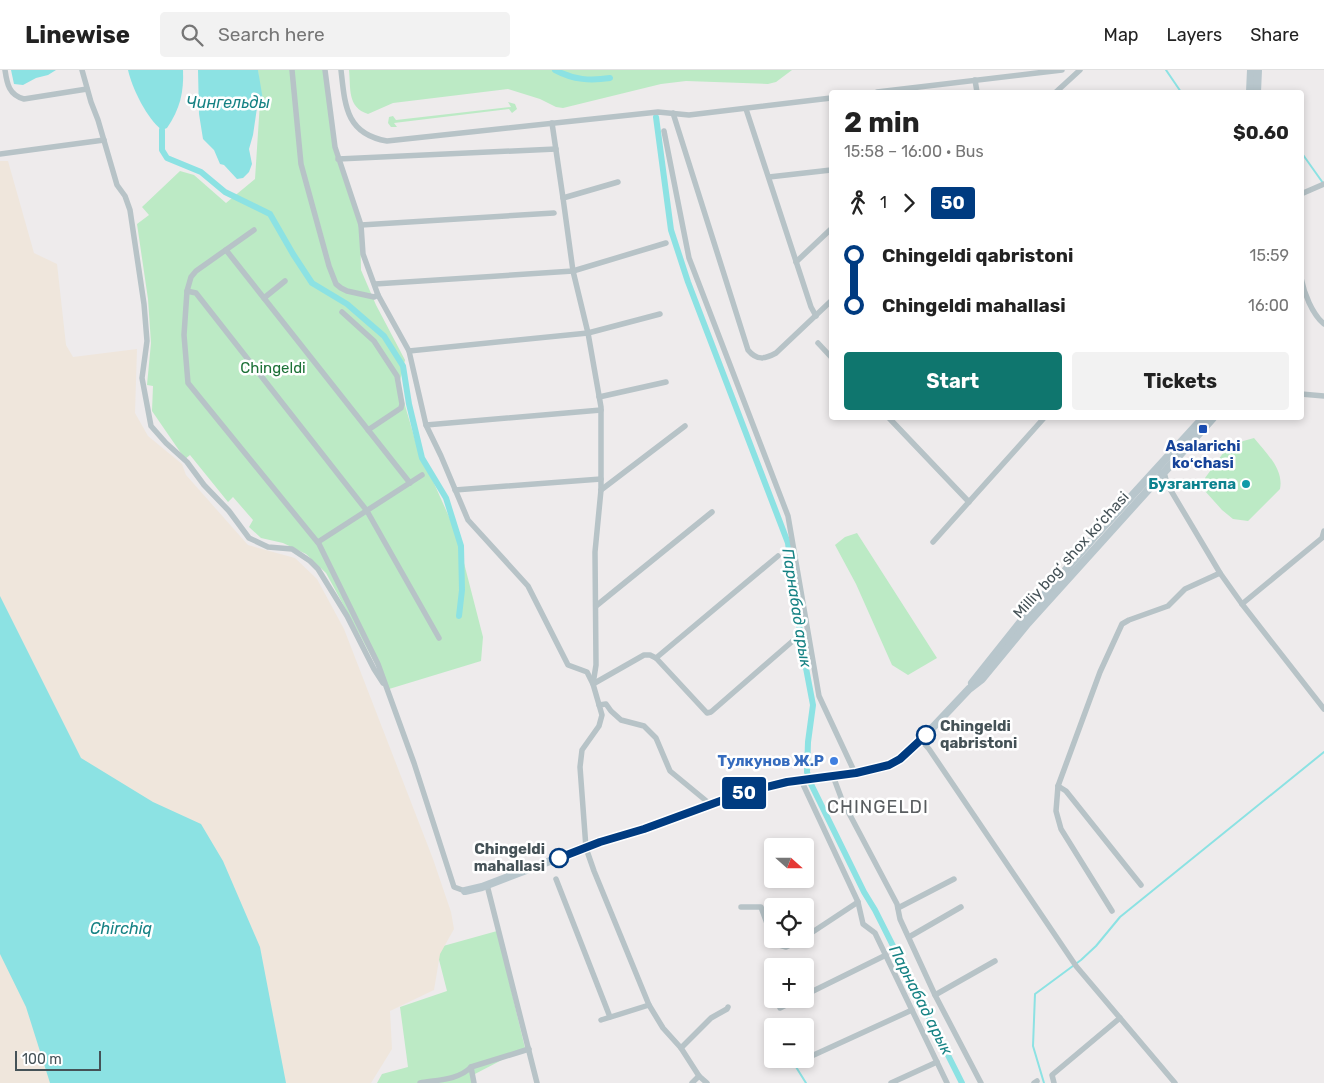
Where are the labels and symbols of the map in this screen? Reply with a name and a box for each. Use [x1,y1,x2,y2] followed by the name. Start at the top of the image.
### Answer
[186,93,270,112] water label: Чингельды
[240,359,306,377] park label: Chingeldi
[1197,423,1209,435] marker: Asalarichi koʻchasi
[1165,437,1241,472] place label: Asalarichi koʻchasi
[1148,475,1236,493] place label: Бузгантепа
[1240,478,1252,490] marker: Бузгантепа
[1009,488,1133,622] street label: Milliy bog‘ shox ko‘chasi
[778,547,816,669] water label: Парнабад арык
[940,717,1017,752] place label: Chingeldi qabristoni
[916,725,936,745] marker: Chingeldi qabristoni
[717,752,824,770] place label: Тулкунов Ж.Р
[828,755,840,767] marker: Тулкунов Ж.Р
[722,777,766,809] line badge: 50
[827,796,929,818] district label: CHINGELDI
[764,838,814,888] north arrow
[474,840,545,875] place label: Chingeldi mahallasi
[549,848,569,868] marker: Chingeldi mahallasi
[90,919,153,938] water label: Chirchiq
[885,942,957,1058] water label: Парнабад арык
[15,1048,101,1071] scale bar

